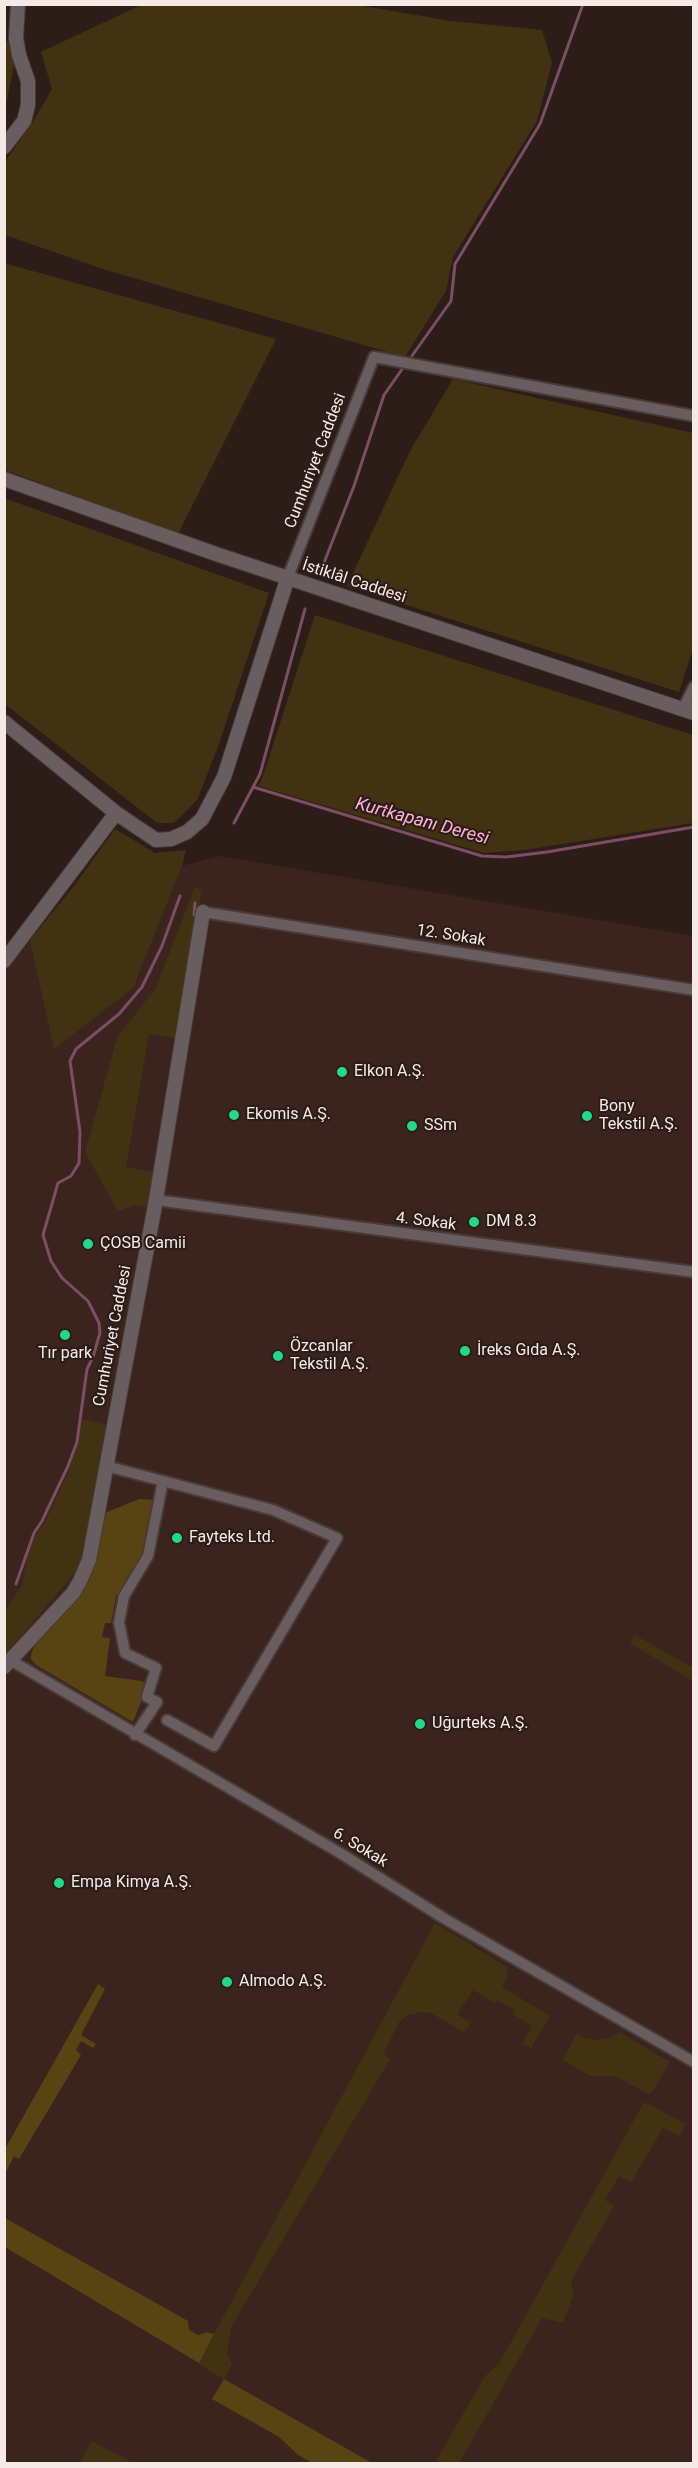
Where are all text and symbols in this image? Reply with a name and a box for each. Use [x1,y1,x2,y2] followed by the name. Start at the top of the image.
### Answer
[281,391,351,531] street label: Cumhuriyet Caddesi
[300,556,408,608] street label: İstiklâl Caddesi
[353,794,491,850] water label: Kurtkapanı Deresi
[415,921,487,951] street label: 12. Sokak
[354,1062,425,1082] place label: Elkon A.Ş.
[335,1065,349,1079] marker: Elkon A.Ş.
[599,1097,678,1135] place label: Bony Tekstil A.Ş.
[246,1105,331,1125] place label: Ekomis A.Ş.
[227,1108,241,1122] marker: Ekomis A.Ş.
[580,1109,594,1123] marker: Bony Tekstil A.Ş.
[424,1116,457,1136] place label: SSm
[405,1119,419,1133] marker: SSm
[395,1209,457,1235] street label: 4. Sokak
[486,1212,537,1232] place label: DM 8.3
[467,1215,481,1229] marker: DM 8.3
[100,1234,186,1254] place label: ÇOSB Camii
[81,1237,95,1251] marker: ÇOSB Camii
[90,1264,136,1408] street label: Cumhuriyet Caddesi
[58,1328,72,1342] marker: Tır park
[290,1337,369,1375] place label: Özcanlar Tekstil A.Ş.
[477,1341,580,1361] place label: İreks Gıda A.Ş.
[38,1344,92,1364] place label: Tır park
[458,1344,472,1358] marker: İreks Gıda A.Ş.
[271,1349,285,1363] marker: Özcanlar Tekstil A.Ş.
[189,1528,275,1548] place label: Fayteks Ltd.
[170,1531,184,1545] marker: Fayteks Ltd.
[432,1714,528,1734] place label: Uğurteks A.Ş.
[413,1717,427,1731] marker: Uğurteks A.Ş.
[329,1824,391,1872] street label: 6. Sokak
[71,1873,192,1893] place label: Empa Kimya A.Ş.
[52,1876,66,1890] marker: Empa Kimya A.Ş.
[239,1972,327,1992] place label: Almodo A.Ş.
[220,1975,234,1989] marker: Almodo A.Ş.

